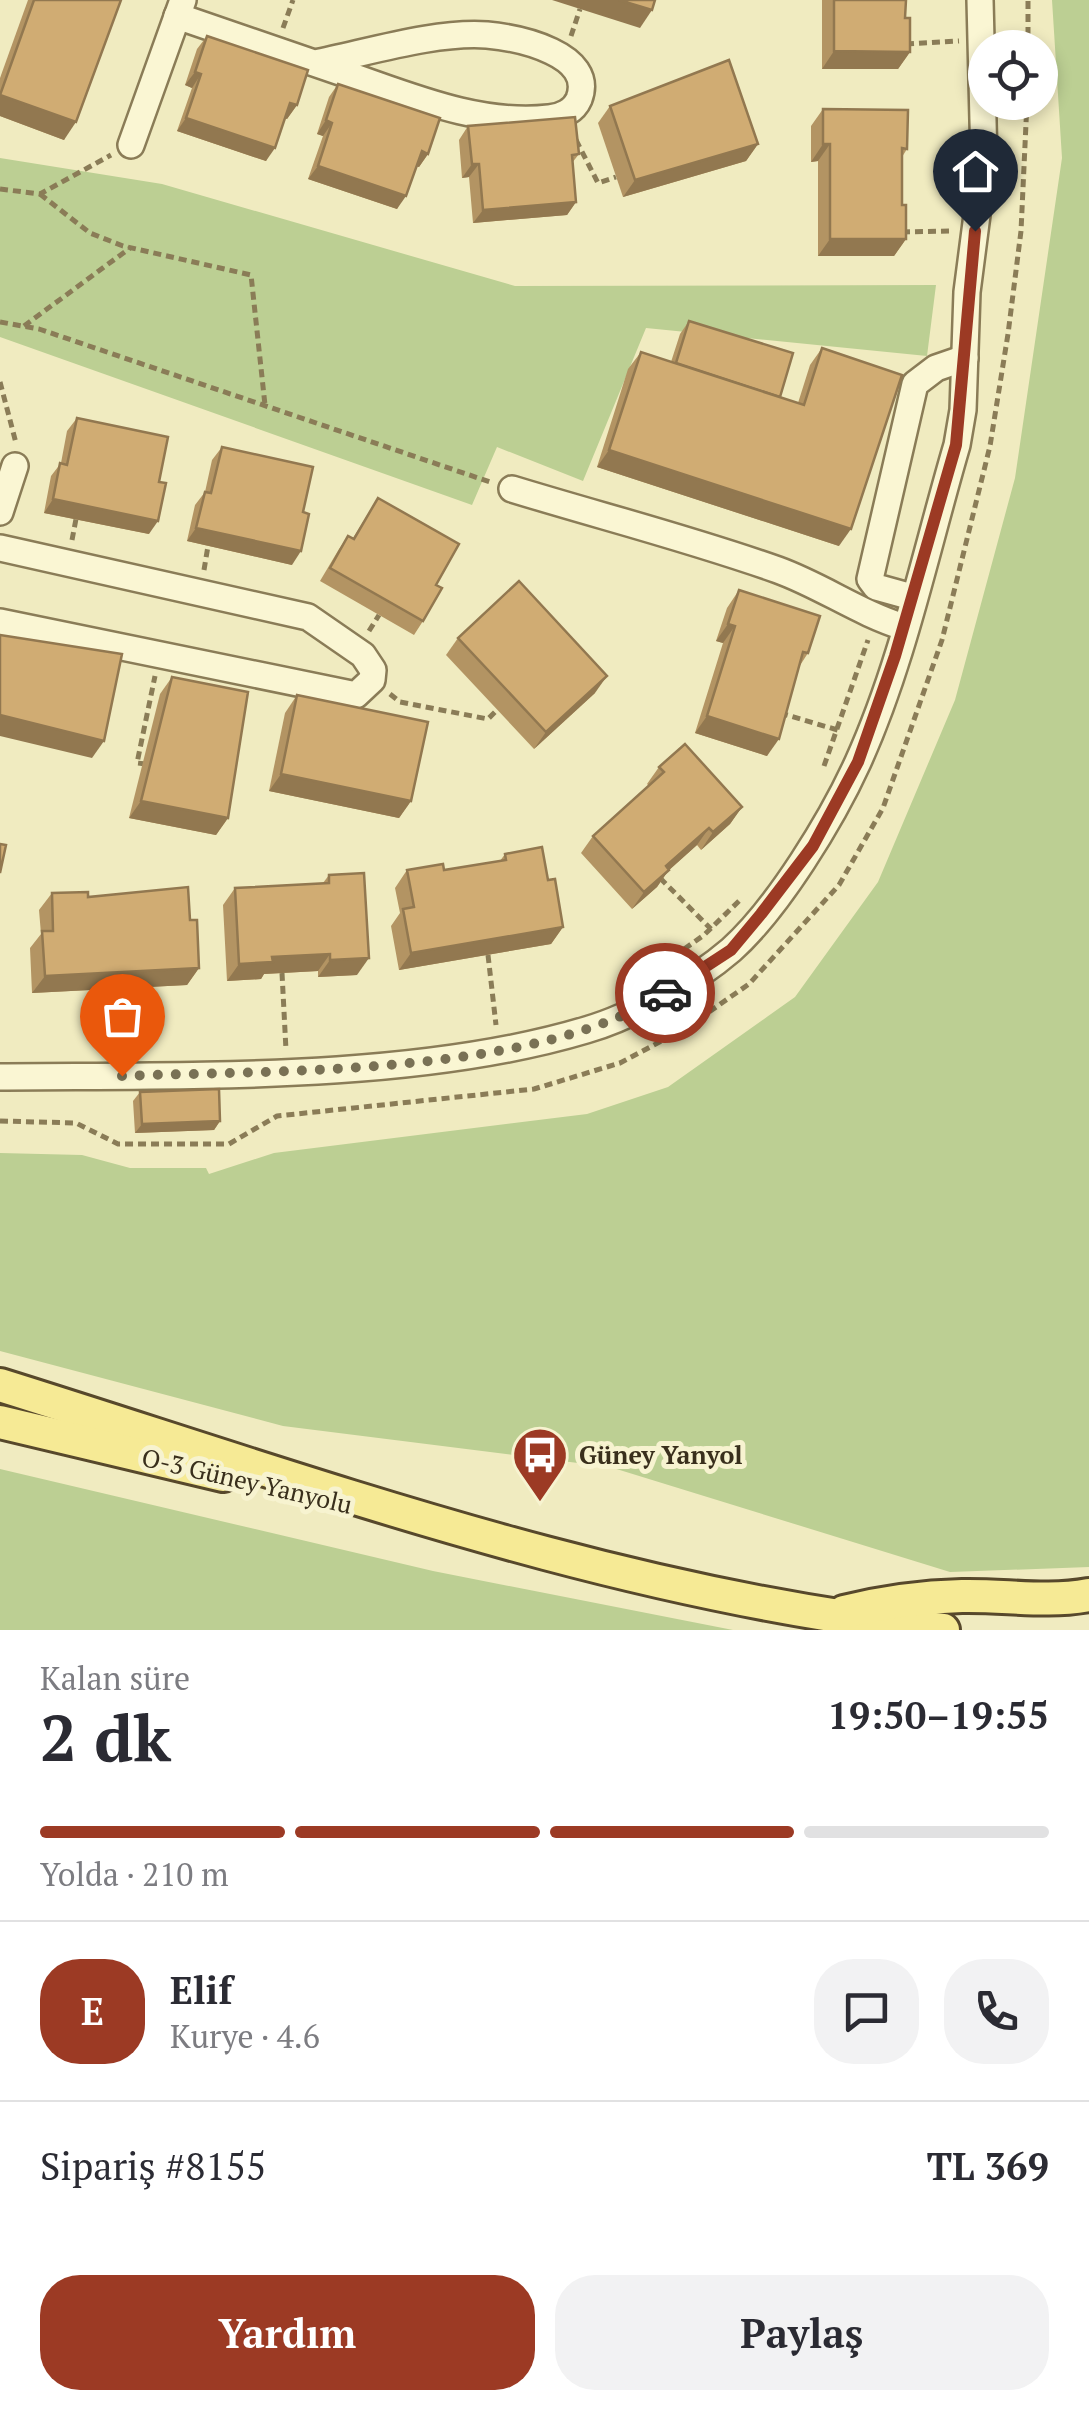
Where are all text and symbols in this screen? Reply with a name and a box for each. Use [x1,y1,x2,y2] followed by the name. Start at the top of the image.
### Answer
[968,30,1058,120] map controls
[968,30,1058,120] button: locate
[933,129,1018,232] pin
[948,144,1003,199] icon: home
[615,943,715,1043] courier
[638,966,693,1021] icon: car
[80,974,165,1077] pin
[95,989,150,1044] icon: bag
[510,1425,570,1504] bus stop icon: Güney Yanyol
[579,1438,743,1471] place label: Güney Yanyol
[139,1440,356,1521] street label: O-3 Güney Yanyolu
[40,1657,190,1699] text: Kalan süre
[827,1690,1049,1740] text: 19:50–19:55
[40,1693,171,1780] text: 2 dk
[40,1853,229,1895] text: Yolda · 210 m
[814,1959,919,2064] button: chat
[944,1959,1049,2064] button: phone
[170,1965,232,2015] text: Elif
[81,1986,104,2036] text: E
[170,2015,320,2057] text: Kurye · 4.6
[40,2141,266,2191] text: Sipariş #8155
[927,2141,1049,2191] text: TL 369
[40,2275,535,2390] button: Yardım
[555,2275,1049,2390] button: Paylaş

